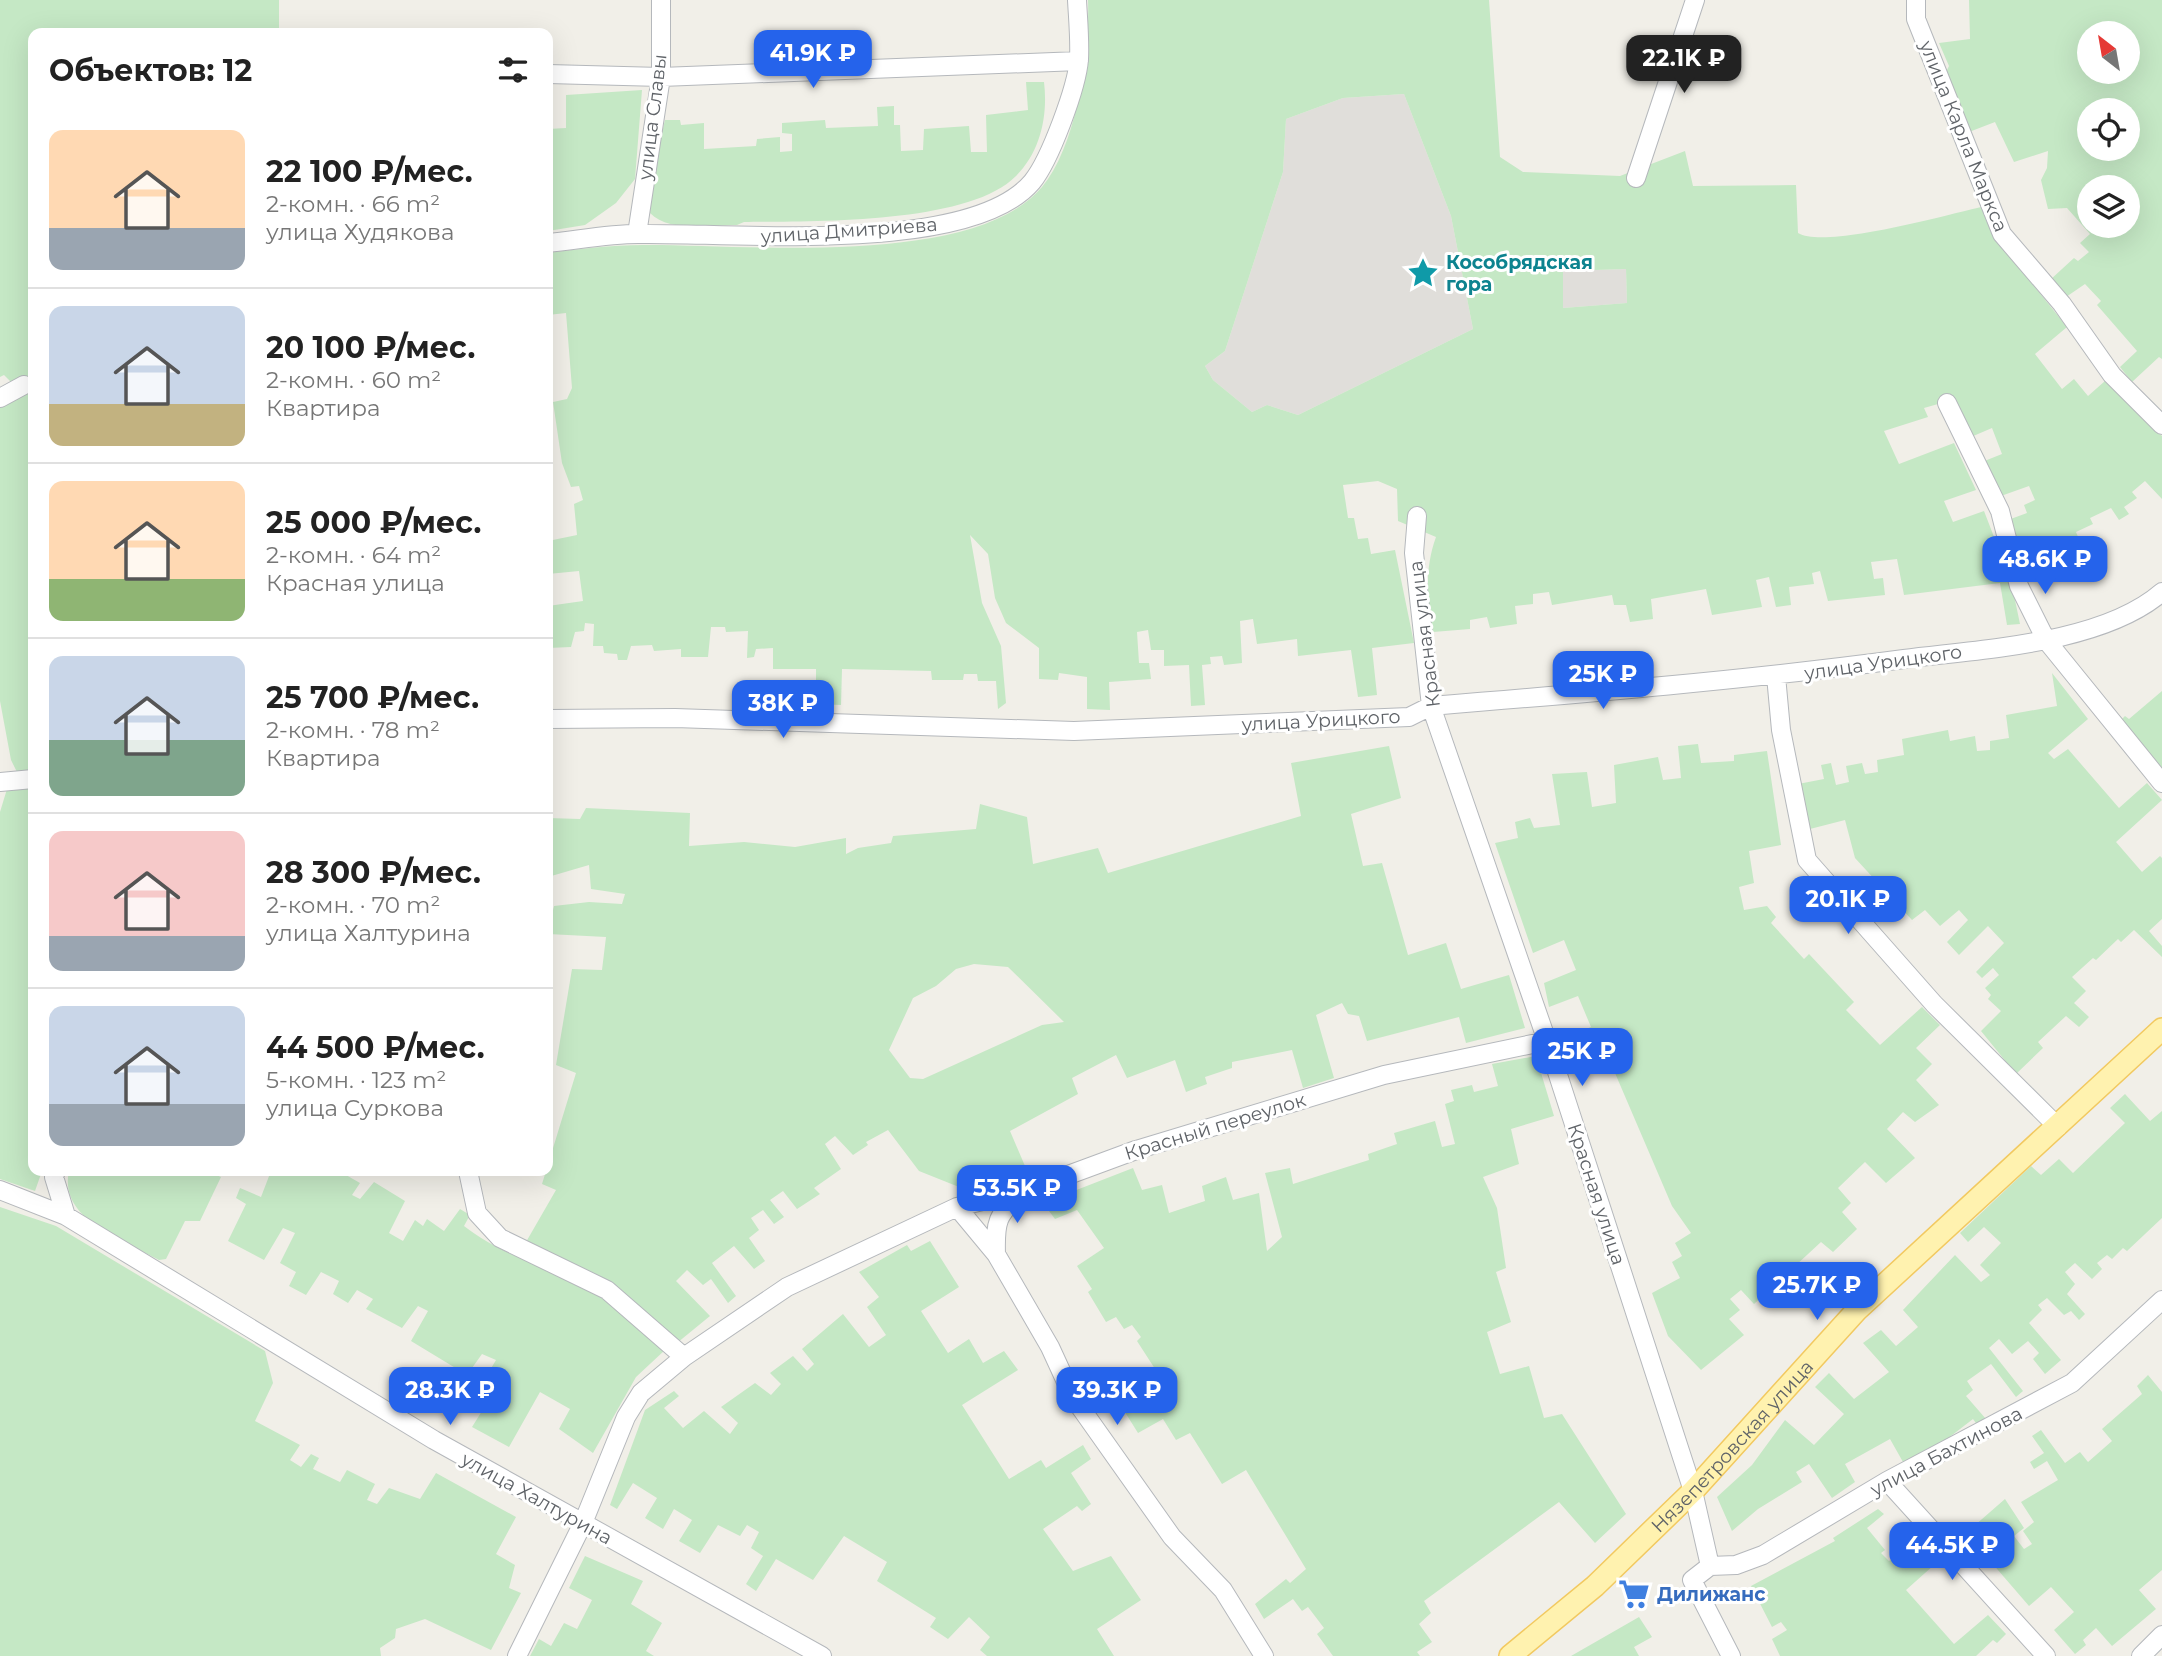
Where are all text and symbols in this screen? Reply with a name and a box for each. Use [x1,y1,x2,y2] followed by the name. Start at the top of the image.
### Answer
[2077,21,2140,84] north arrow
[2077,21,2140,238] map controls
[748,31,878,90] pin: 41.9K ₽
[1619,36,1749,95] pin: 22.1K ₽
[1914,36,2012,235] street label: улица Карла Маркса
[770,39,856,67] text: 41.9K ₽
[1642,44,1726,72] text: 22.1K ₽
[494,51,532,89] icon: filters
[49,52,252,89] text: Объектов: 12
[633,53,672,182] street label: улица Славы
[2077,98,2140,161] button: locate
[266,153,473,190] text: 22 100 ₽/мес.
[105,158,189,242] icon: home
[2077,175,2140,238] button: layers
[266,190,440,218] text: 2-комн. · 66 m²
[759,213,938,248] street label: улица Дмитриева
[266,218,454,246] text: улица Худякова
[1446,251,1593,296] place label: Кособрядская гора
[1406,256,1440,290] place icon: Кособрядская гора
[266,329,475,366] text: 20 100 ₽/мес.
[105,334,189,418] icon: home
[266,366,441,394] text: 2-комн. · 60 m²
[266,394,380,422] text: Квартира
[266,504,481,541] text: 25 000 ₽/мес.
[105,509,189,593] icon: home
[1980,536,2110,596] pin: 48.6K ₽
[266,541,441,569] text: 2-комн. · 64 m²
[1998,545,2092,573] text: 48.6K ₽
[1404,559,1445,709] street label: Красная улица
[266,569,445,597] text: Красная улица
[1802,640,1963,685] street label: улица Урицкого
[1554,652,1652,711] pin: 25K ₽
[1569,660,1637,688] text: 25K ₽
[266,679,479,716] text: 25 700 ₽/мес.
[734,680,832,740] pin: 38K ₽
[105,684,189,768] icon: home
[748,689,818,717] text: 38K ₽
[1240,705,1401,736] street label: улица Урицкого
[266,716,440,744] text: 2-комн. · 78 m²
[266,744,380,772] text: Квартира
[266,854,481,891] text: 28 300 ₽/мес.
[105,859,189,943] icon: home
[1783,876,1913,936] pin: 20.1K ₽
[1806,885,1890,913] text: 20.1K ₽
[266,891,440,919] text: 2-комн. · 70 m²
[266,919,471,947] text: улица Халтурина
[1533,1028,1631,1088] pin: 25K ₽
[266,1029,485,1066] text: 44 500 ₽/мес.
[105,1034,189,1118] icon: home
[1548,1037,1616,1065] text: 25K ₽
[266,1066,446,1094] text: 5-комн. · 123 m²
[1122,1088,1308,1165] street label: Красный переулок
[266,1094,444,1122] text: улица Суркова
[1563,1120,1630,1268] street label: Красная улица
[952,1166,1082,1225] pin: 53.5K ₽
[973,1174,1061,1202] text: 53.5K ₽
[1752,1262,1882,1322] pin: 25.7K ₽
[1773,1271,1861,1299] text: 25.7K ₽
[1646,1355,1818,1537] street label: Нязепетровская улица
[385,1368,515,1427] pin: 28.3K ₽
[1052,1368,1182,1427] pin: 39.3K ₽
[405,1376,495,1404] text: 28.3K ₽
[1072,1376,1162,1404] text: 39.3K ₽
[1866,1402,2026,1502] street label: улица Бахтинова
[456,1447,616,1549] street label: улица Халтурина
[1887,1522,2017,1582] pin: 44.5K ₽
[1905,1531,1999,1559] text: 44.5K ₽
[1617,1577,1651,1611] supermarket icon: Дилижанс
[1657,1583,1766,1606] place label: Дилижанс

